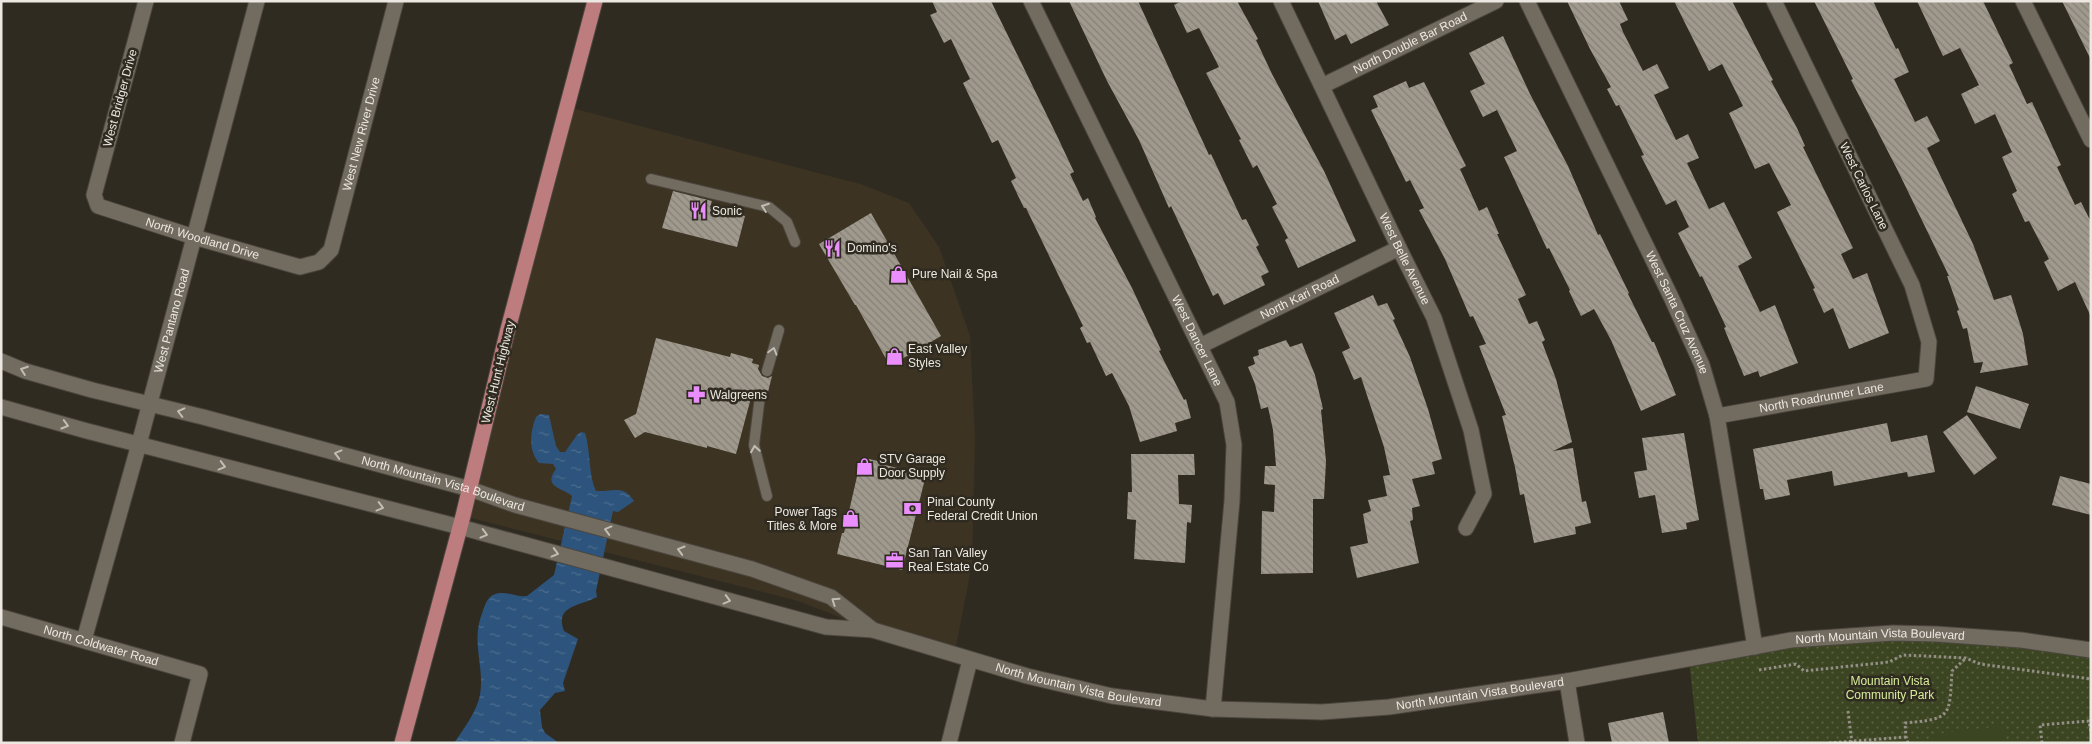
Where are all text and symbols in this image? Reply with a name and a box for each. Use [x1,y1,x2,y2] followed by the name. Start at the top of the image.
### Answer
[1351,9,1469,77] street label: North Double Bar Road
[100,47,140,148] street label: West Bridger Drive
[340,75,383,193] street label: West New River Drive
[1837,140,1891,232] street label: West Carlos Lane
[688,201,708,221] restaurant icon: Sonic
[761,203,770,213] one-way arrow
[712,204,742,218] place label: Sonic
[1376,211,1433,307] street label: West Belle Avenue
[144,215,261,262] street label: North Woodland Drive
[823,238,843,258] restaurant icon: Domino's
[847,241,897,255] place label: Domino's
[1643,249,1711,376] street label: West Santa Cruz Avenue
[888,264,908,284] shop icon: Pure Nail & Spa
[151,267,192,375] street label: West Pantano Road
[912,267,998,281] place label: Pure Nail & Spa
[1258,272,1341,322] street label: North Kari Road
[1169,293,1225,389] street label: West Dancer Lane
[478,319,518,425] street label: West Hunt Highway
[908,342,967,370] place label: East Valley Styles
[884,346,904,366] shop icon: East Valley Styles
[767,347,777,355] one-way arrow
[20,366,29,376] one-way arrow
[1758,380,1885,415] street label: North Roadrunner Lane
[686,385,706,405] pharmacy icon: Walgreens
[710,388,767,402] place label: Walgreens
[177,407,186,418] one-way arrow
[61,419,69,430] one-way arrow
[751,445,761,454] one-way arrow
[334,449,343,459] one-way arrow
[879,452,946,480] place label: STV Garage Door Supply
[360,453,526,514] street label: North Mountain Vista Boulevard
[855,456,875,476] shop icon: STV Garage Door Supply
[218,460,227,471] one-way arrow
[927,495,1038,523] place label: Pinal County Federal Credit Union
[903,499,923,519] bank icon: Pinal County Federal Credit Union
[375,501,383,511] one-way arrow
[767,505,837,533] place label: Power Tags Titles & More
[841,509,861,529] shop icon: Power Tags Titles & More
[604,525,613,536] one-way arrow
[479,528,488,539] one-way arrow
[677,545,685,555] one-way arrow
[908,546,989,574] place label: San Tan Valley Real Estate Co
[550,548,558,558] one-way arrow
[884,550,904,570] office icon: San Tan Valley Real Estate Co
[722,595,730,605] one-way arrow
[831,597,840,607] one-way arrow
[42,623,160,669] street label: North Coldwater Road
[1795,626,1965,647] street label: North Mountain Vista Boulevard
[994,660,1162,709] street label: North Mountain Vista Boulevard
[1846,674,1935,702] park label: Mountain Vista Community Park
[1395,675,1565,713] street label: North Mountain Vista Boulevard

